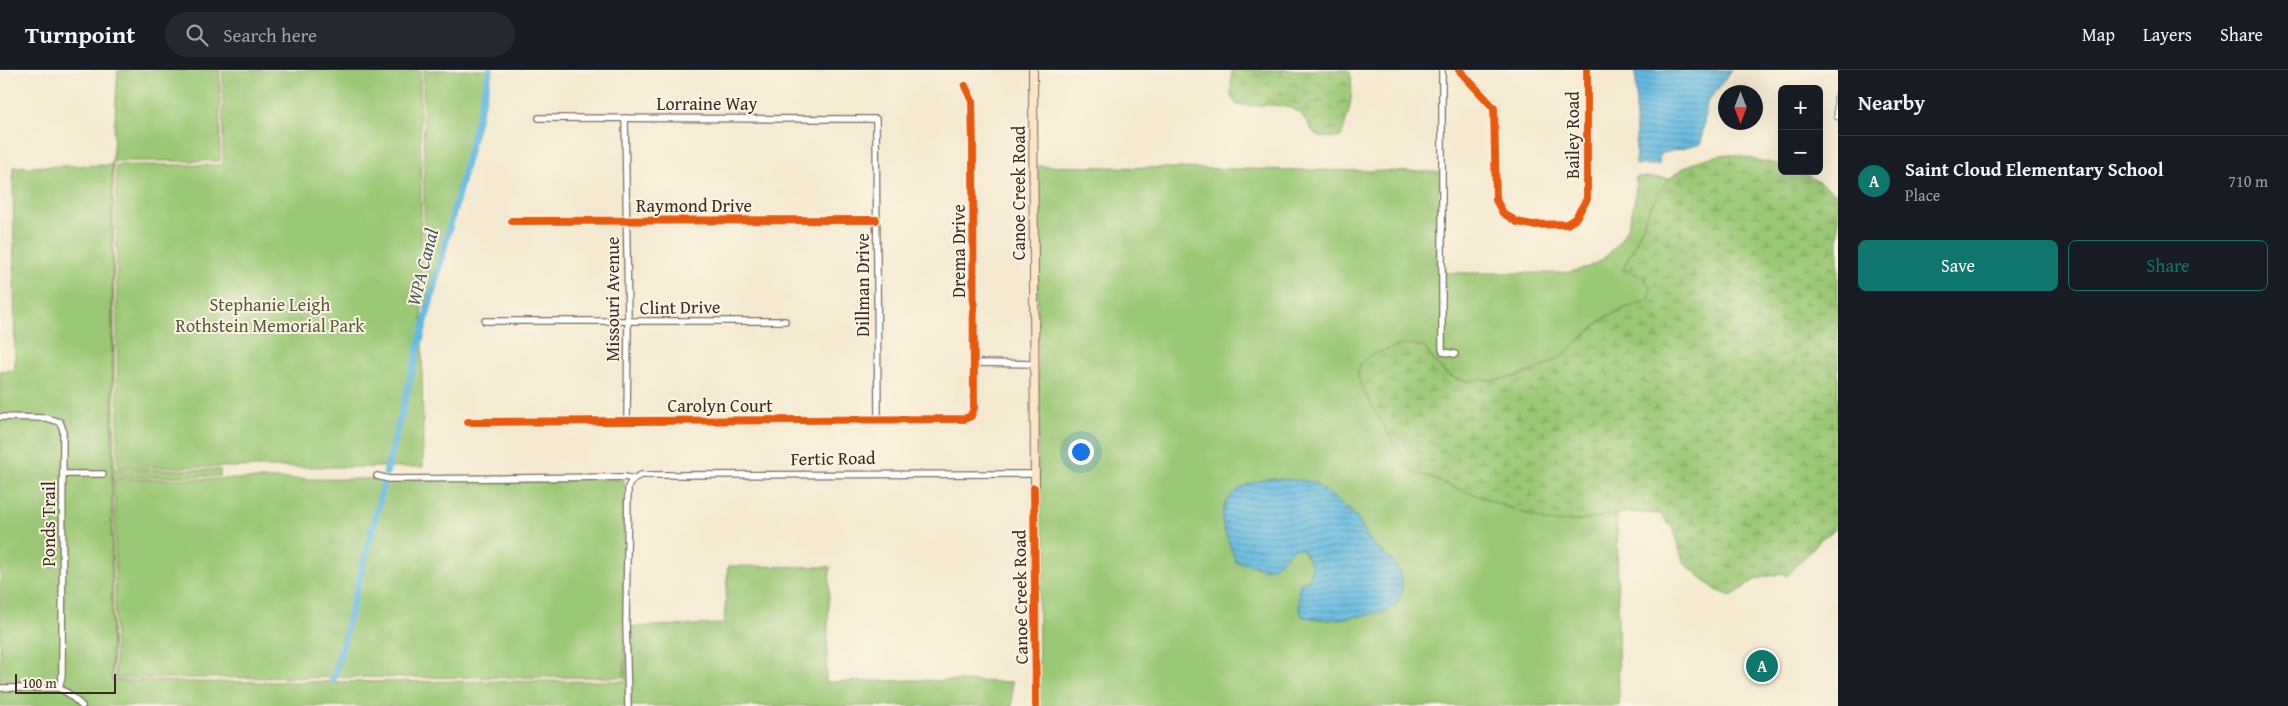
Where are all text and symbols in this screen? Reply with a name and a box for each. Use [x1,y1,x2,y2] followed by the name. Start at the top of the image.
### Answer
[165,12,515,57] search box
[25,17,135,52] text: Turnpoint
[183,21,211,49] icon: search
[223,21,317,49] text: Search here
[2082,21,2115,48] text: Map
[2143,21,2192,48] text: Layers
[2220,21,2263,48] text: Share
[1718,85,1763,130] north arrow
[1778,85,1823,175] map controls
[1778,85,1823,130] button: +
[1858,87,1925,118] text: Nearby
[657,90,757,117] street label: Lorraine Way
[1559,91,1586,179] street label: Bailey Road
[1005,125,1032,260] street label: Canoe Creek Road
[1778,130,1823,175] button: −
[1905,155,2164,183] text: Saint Cloud Elementary School
[1869,169,1879,193] text: A
[2228,169,2268,193] text: 710 m
[1905,183,1940,207] text: Place
[636,192,752,219] street label: Raymond Drive
[945,204,972,298] street label: Drema Drive
[399,225,445,309] water label: WPA Canal
[849,233,876,337] street label: Dillman Drive
[599,237,626,361] street label: Missouri Avenue
[1858,240,2058,291] button: Save
[2068,240,2268,291] button: Share
[176,291,365,339] park label: Stephanie Leigh Rothstein Memorial Park
[639,293,721,321] street label: Clint Drive
[667,392,773,419] street label: Carolyn Court
[1068,439,1094,465] your location
[790,444,876,472] street label: Fertic Road
[35,481,62,567] street label: Ponds Trail
[1005,529,1035,665] street label: Canoe Creek Road
[1746,647,1778,685] pin: A
[15,671,116,694] scale bar
[22,673,57,693] text: 100 m

